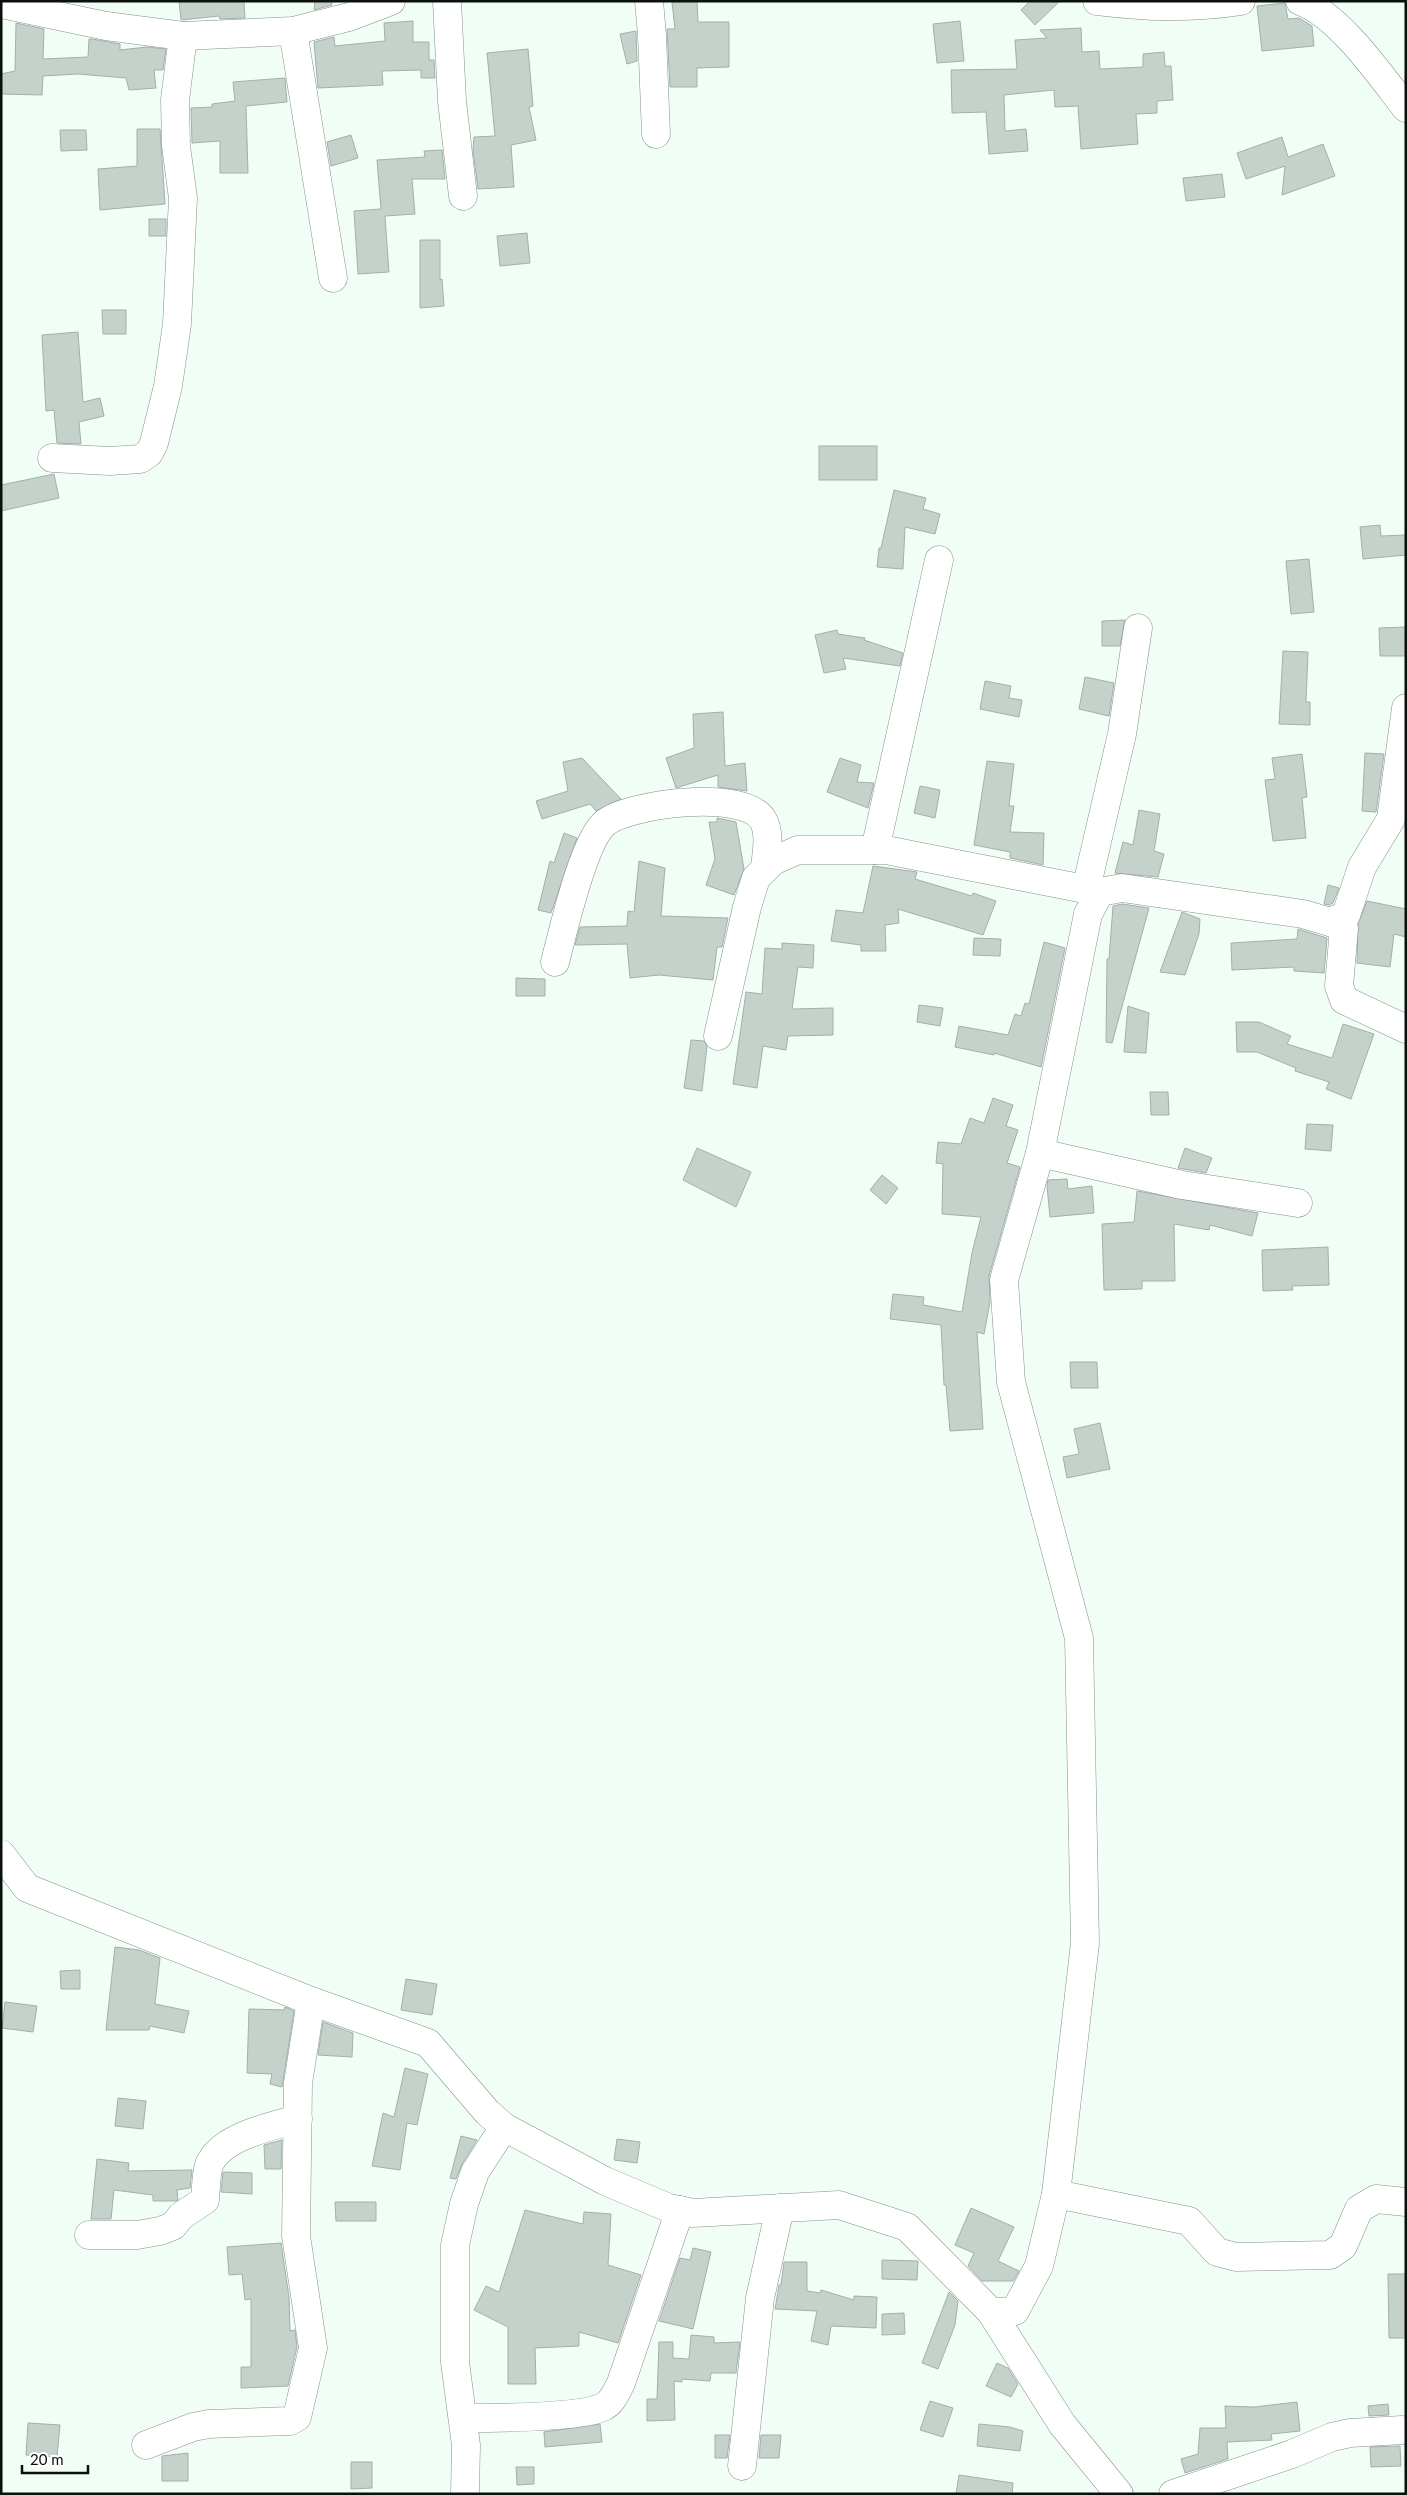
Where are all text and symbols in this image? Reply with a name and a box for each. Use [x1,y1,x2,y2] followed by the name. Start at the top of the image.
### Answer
[22,2442,89,2474] scale bar
[30,2450,64,2468] text: 20 m

